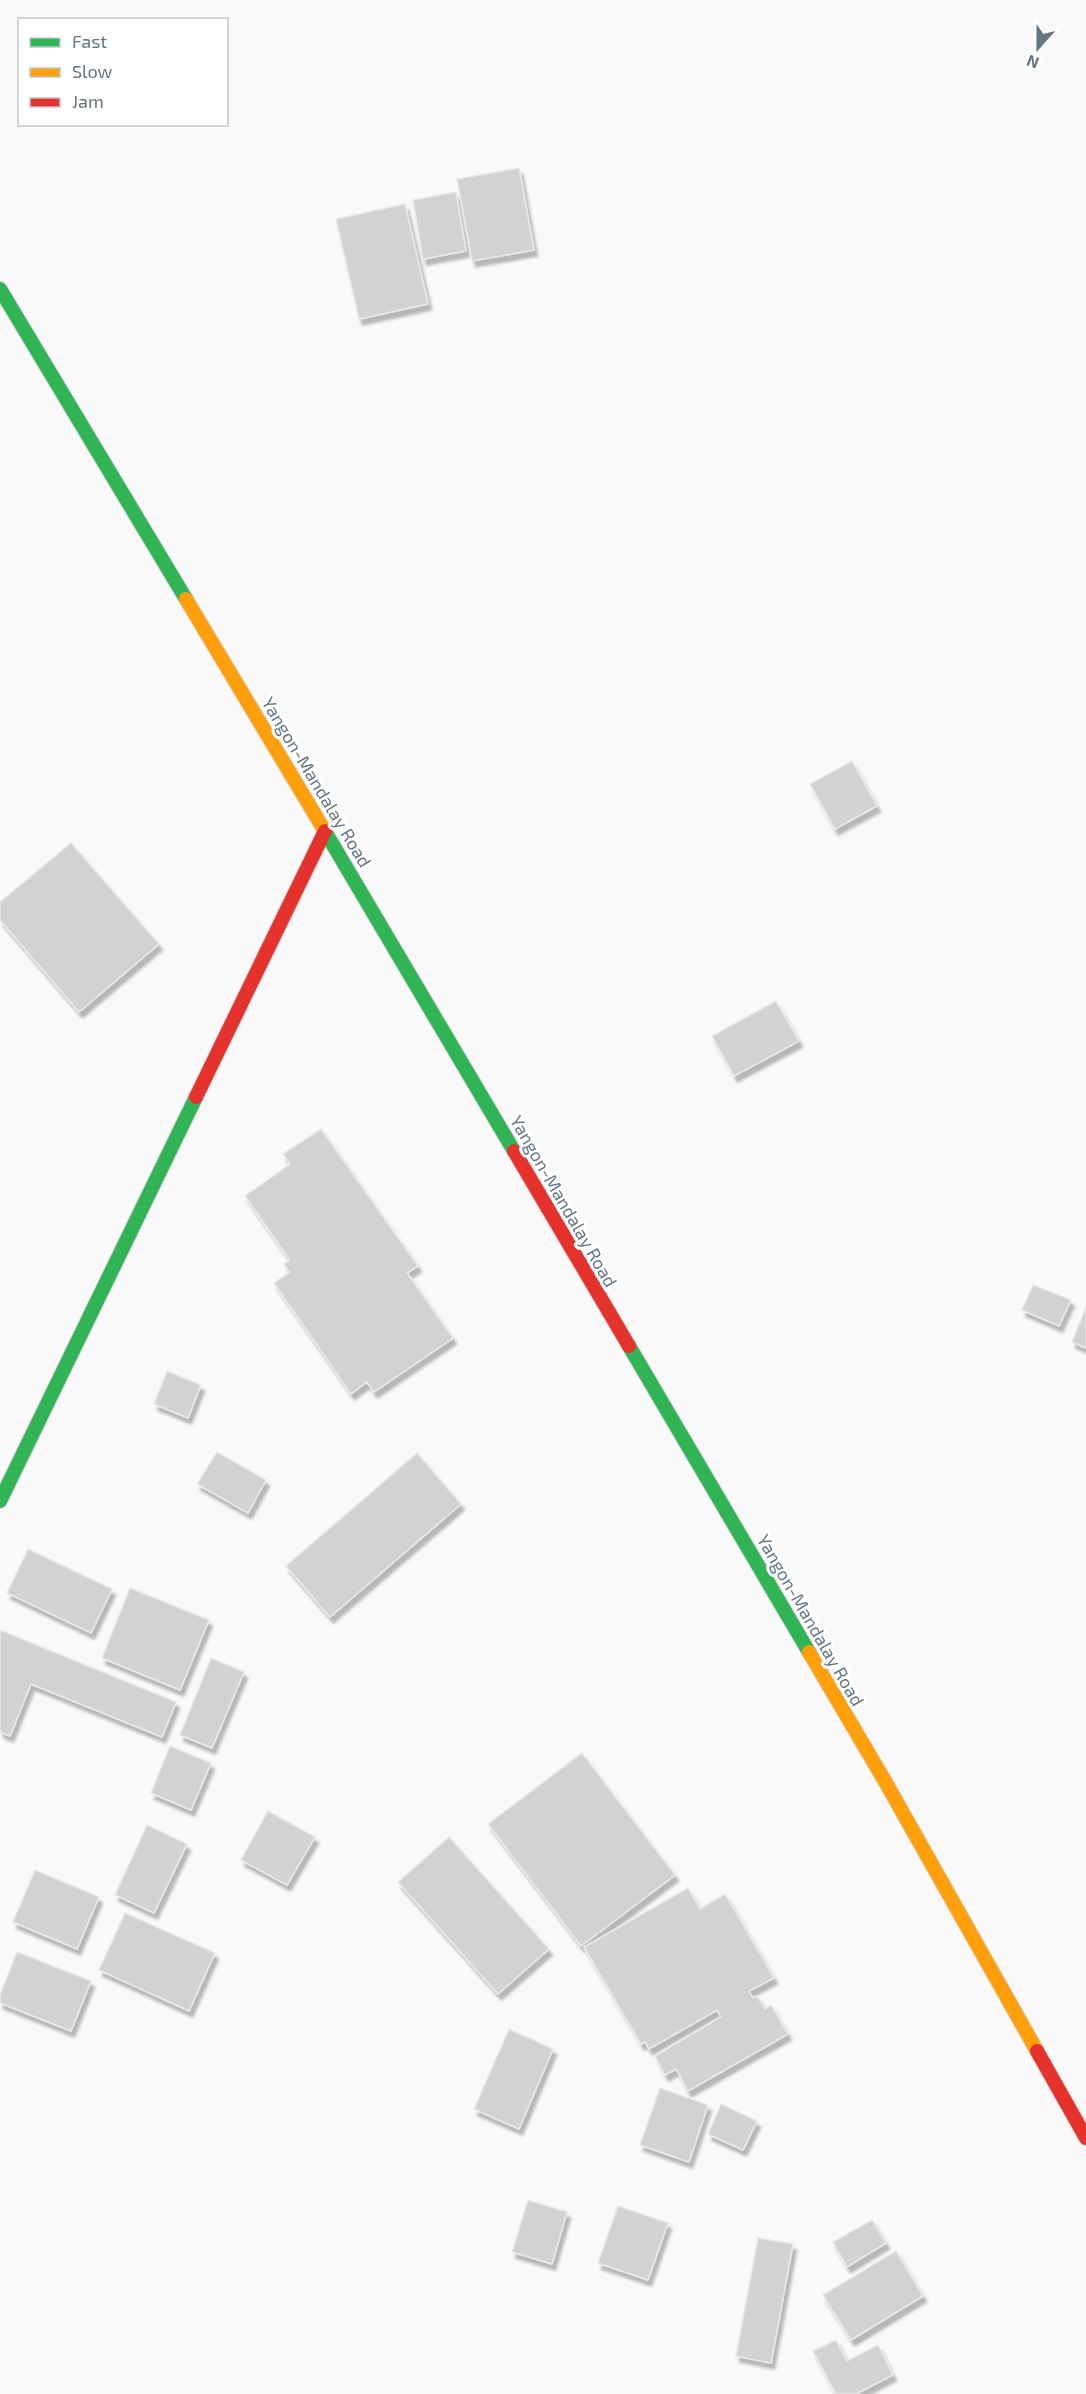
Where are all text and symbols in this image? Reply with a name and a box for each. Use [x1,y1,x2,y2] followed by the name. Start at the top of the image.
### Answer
[18,18,228,126] legend
[1008,18,1068,78] north arrow
[72,30,107,52] text: Fast
[1024,52,1041,73] text: N
[72,60,113,82] text: Slow
[72,90,104,112] text: Jam
[257,693,377,871] street label: Yangon-Mandalay Road
[506,1111,622,1291] street label: Yangon-Mandalay Road
[753,1530,869,1710] street label: Yangon-Mandalay Road

